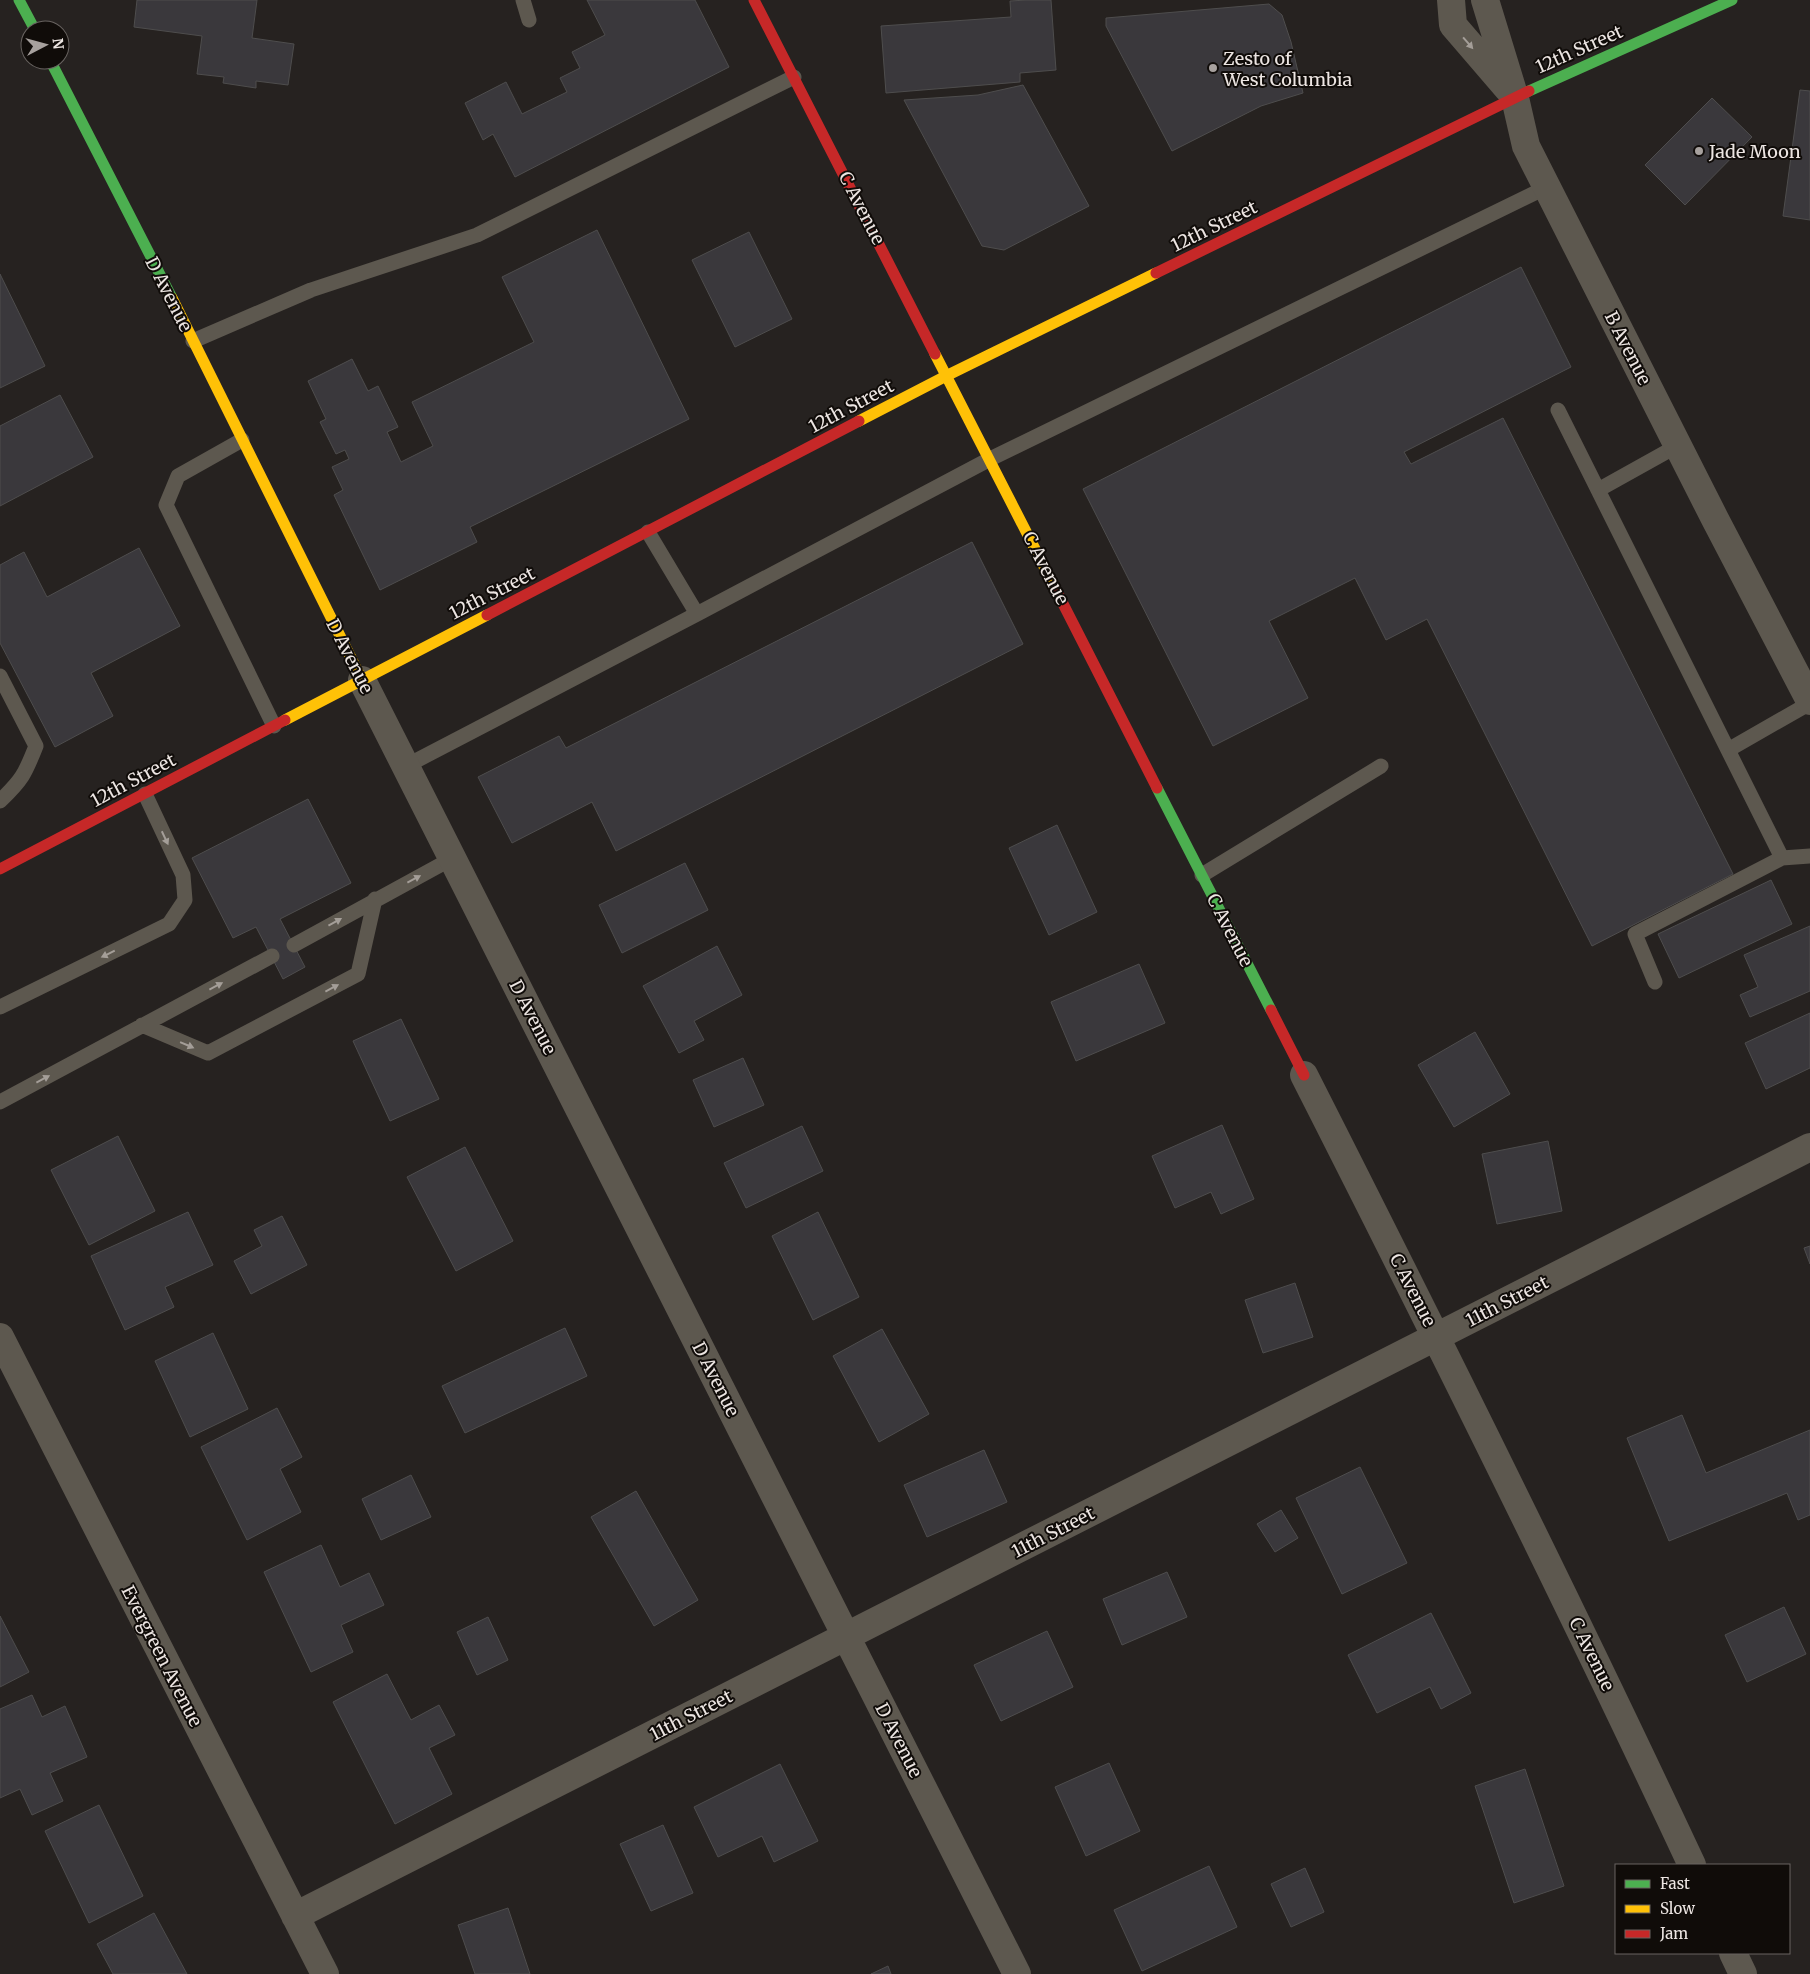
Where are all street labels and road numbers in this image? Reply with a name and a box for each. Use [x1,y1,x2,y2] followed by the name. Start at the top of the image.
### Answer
[1532,20,1626,78] street label: 12th Street
[834,167,890,249] street label: C Avenue
[1167,195,1261,257] street label: 12th Street
[140,253,198,335] street label: D Avenue
[1600,307,1656,389] street label: B Avenue
[805,374,897,438] street label: 12th Street
[1018,527,1074,609] street label: C Avenue
[445,562,539,624] street label: 12th Street
[321,615,379,697] street label: D Avenue
[87,748,179,812] street label: 12th Street
[1202,889,1258,971] street label: C Avenue
[504,976,562,1058] street label: D Avenue
[1385,1249,1441,1331] street label: C Avenue
[1462,1270,1552,1332] street label: 11th Street
[687,1338,745,1420] street label: D Avenue
[1008,1501,1098,1563] street label: 11th Street
[117,1582,207,1730] street label: Evergreen Avenue
[1564,1613,1620,1695] street label: C Avenue
[646,1684,736,1746] street label: 11th Street
[870,1699,928,1781] street label: D Avenue

